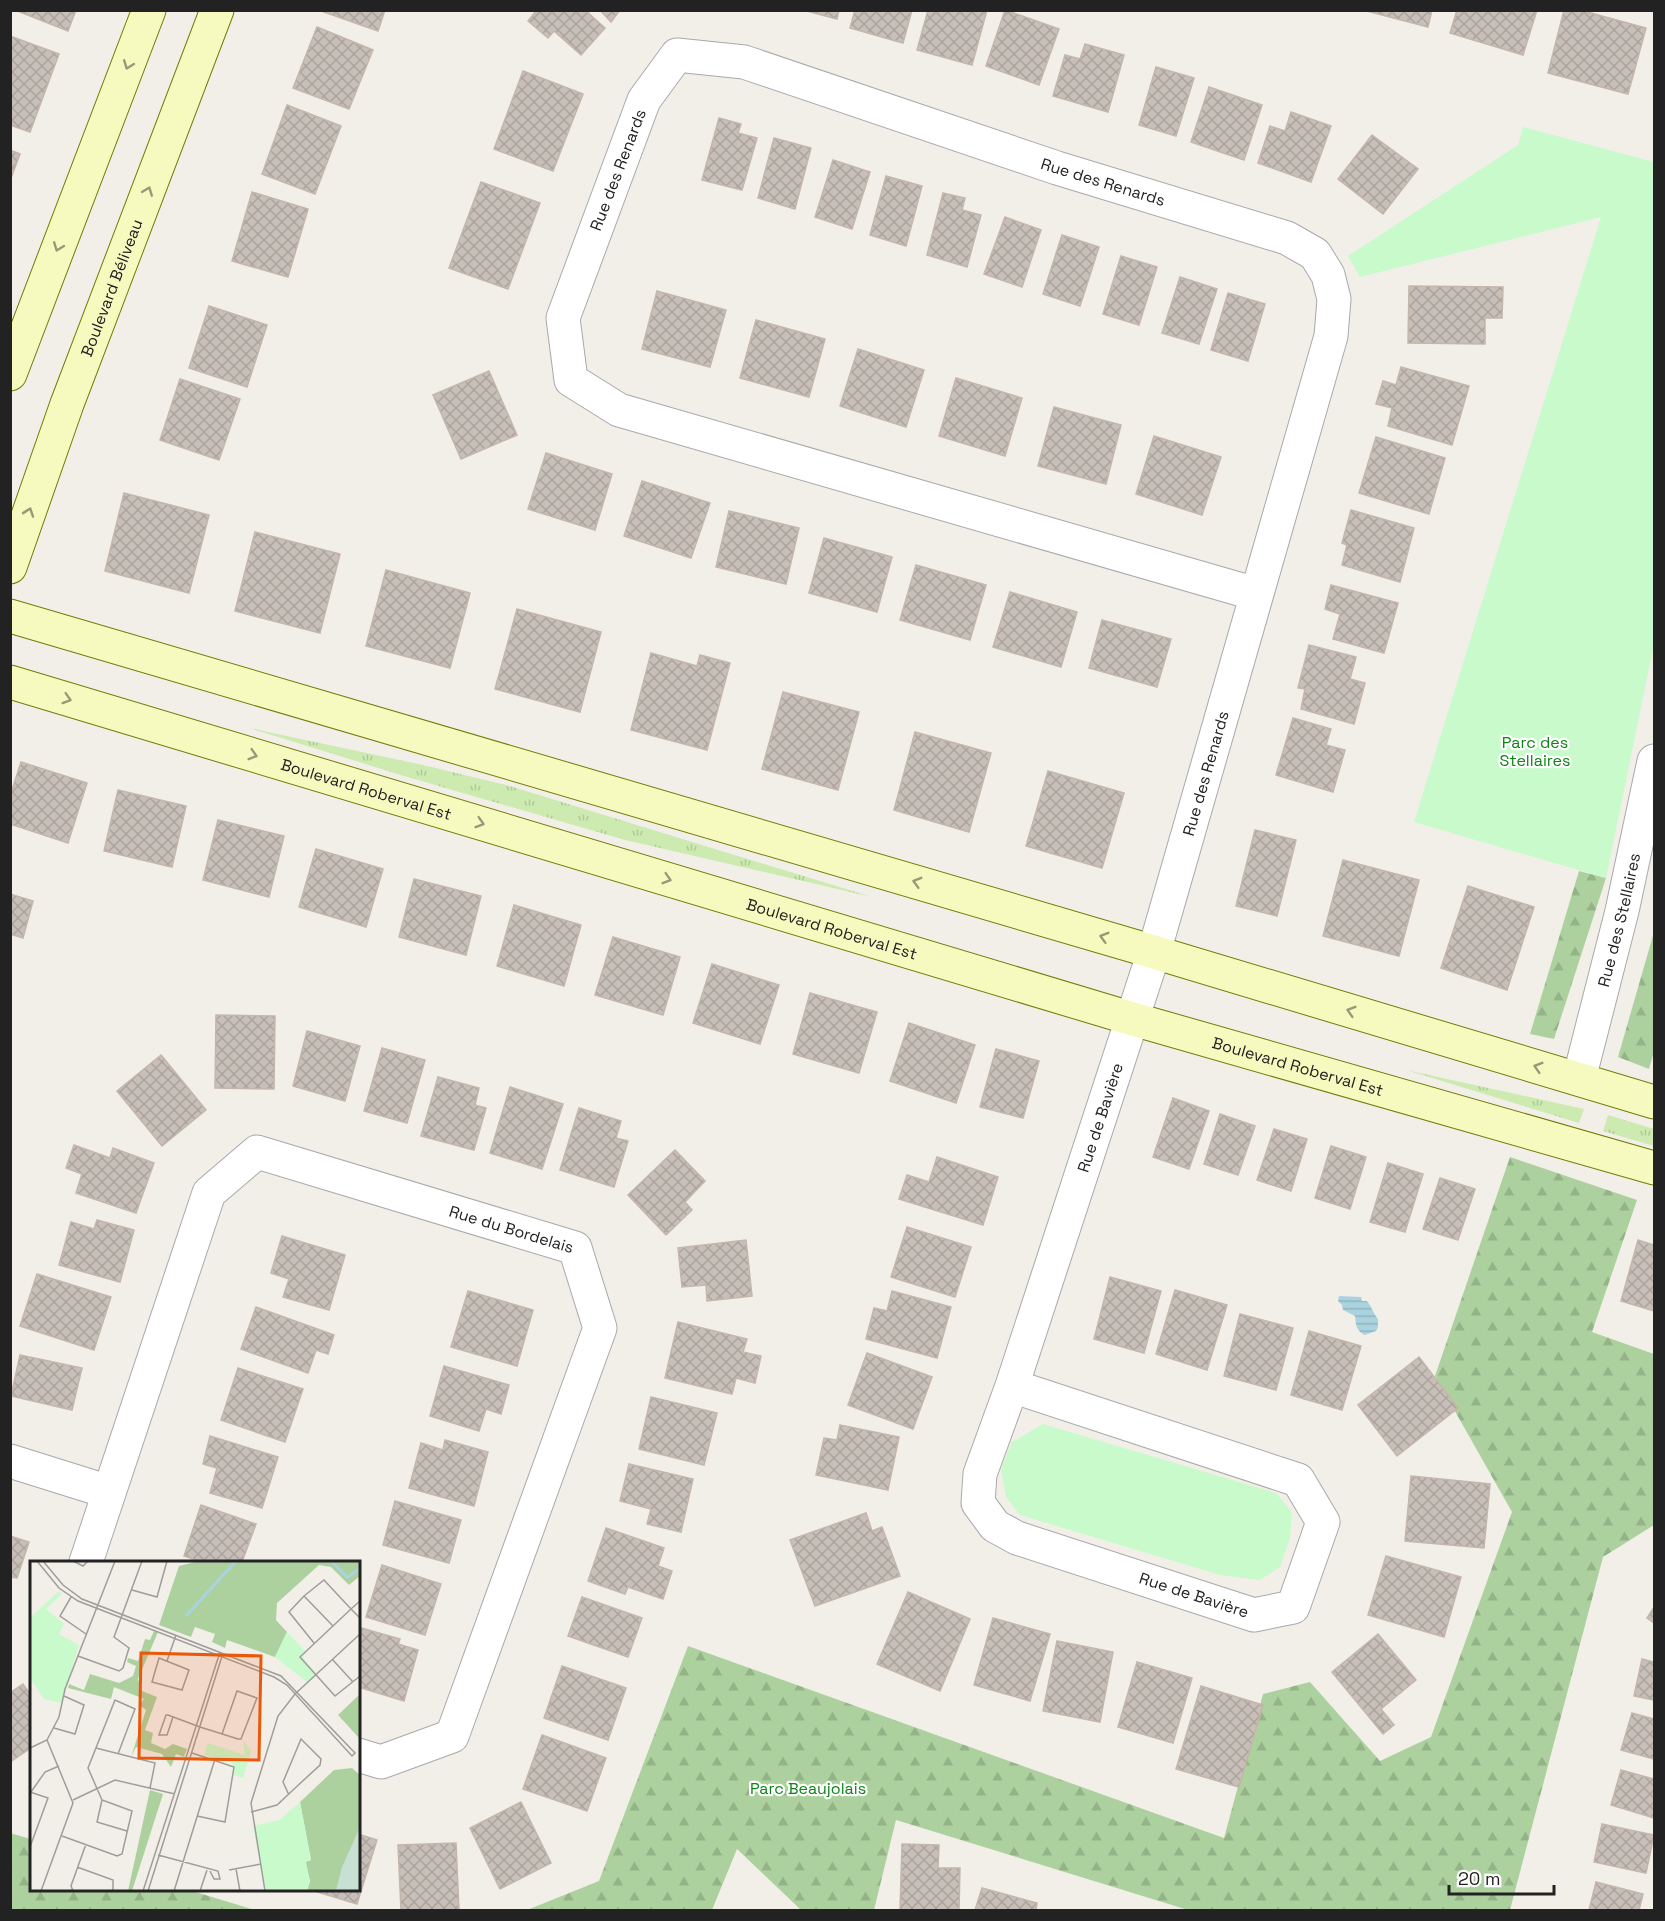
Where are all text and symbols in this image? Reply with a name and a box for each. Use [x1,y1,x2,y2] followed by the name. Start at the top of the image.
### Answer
[122,59,135,70] one-way arrow
[585,106,651,234] street label: Rue des Renards
[1038,153,1168,211] street label: Rue des Renards
[140,186,153,197] one-way arrow
[76,216,147,360] street label: Boulevard Béliveau
[53,242,66,252] one-way arrow
[22,507,35,518] one-way arrow
[61,692,71,704] one-way arrow
[1177,708,1233,838] street label: Rue des Renards
[1500,732,1570,771] park label: Parc des Stellaires
[247,748,258,760] one-way arrow
[278,753,454,824] street label: Boulevard Roberval Est
[474,816,485,828] one-way arrow
[1593,851,1645,989] street label: Rue des Stellaires
[661,872,672,884] one-way arrow
[912,877,923,889] one-way arrow
[744,893,920,964] street label: Boulevard Roberval Est
[1099,932,1110,944] one-way arrow
[1347,1006,1357,1018] one-way arrow
[1210,1032,1386,1101] street label: Boulevard Roberval Est
[1072,1060,1128,1175] street label: Rue de Bavière
[1533,1062,1544,1074] one-way arrow
[447,1200,576,1258] street label: Rue du Bordelais
[30,1561,360,1891] inset map
[1137,1567,1251,1623] street label: Rue de Bavière
[750,1778,866,1799] park label: Parc Beaujolais
[1449,1858,1554,1896] scale bar
[1458,1867,1501,1890] text: 20 m

